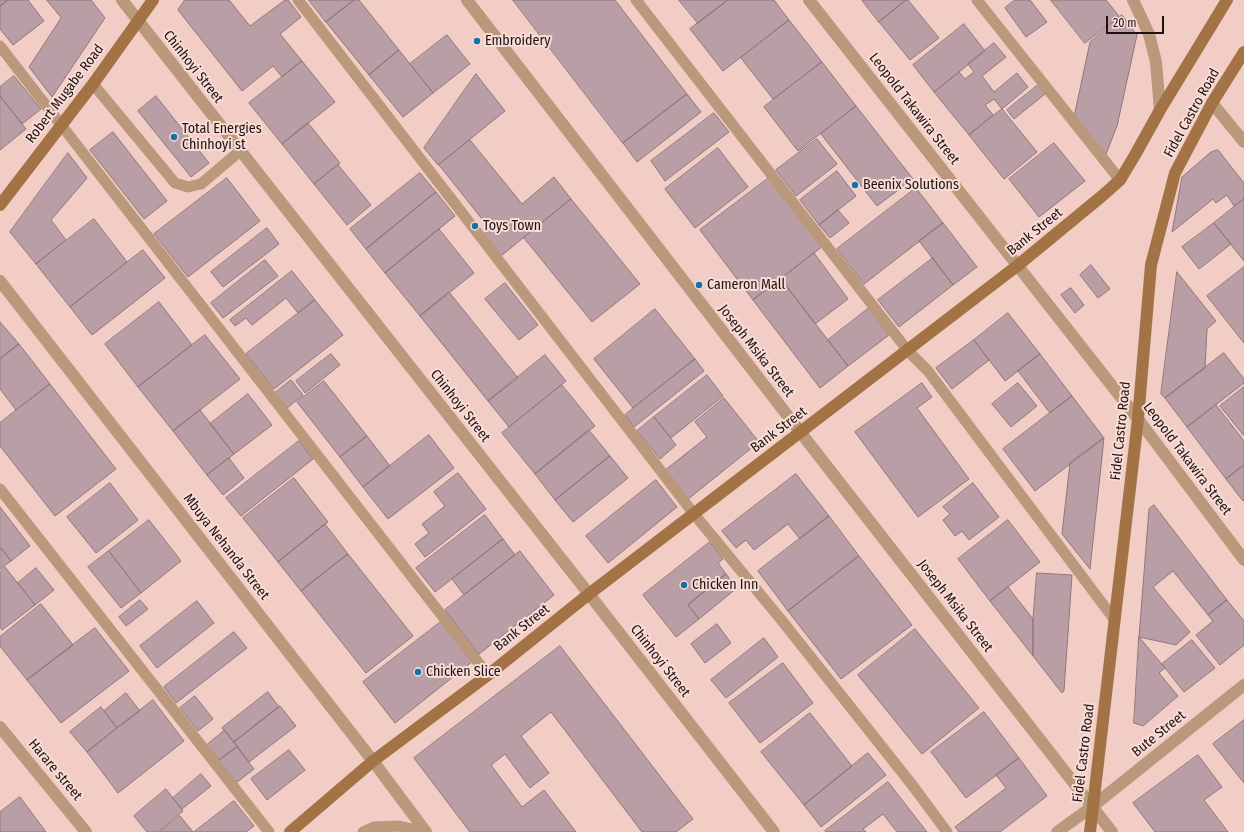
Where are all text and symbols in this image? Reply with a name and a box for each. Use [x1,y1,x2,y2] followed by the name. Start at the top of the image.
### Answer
[1108,8,1166,34] scale bar
[1113,16,1137,30] text: 20 m
[159,27,227,107] street label: Chinhoyi Street
[485,33,551,49] place label: Embroidery
[472,36,482,46] marker: Embroidery
[22,41,108,147] street label: Robert Mugabe Road
[865,50,963,168] street label: Leopold Takawira Street
[1161,66,1223,160] street label: Fidel Castro Road
[182,121,262,154] place label: Total Energies Chinhoyi st
[169,132,179,142] marker: Total Energies Chinhoyi st
[863,177,959,193] place label: Beenix Solutions
[850,180,860,190] marker: Beenix Solutions
[1004,205,1066,259] street label: Bank Street
[483,218,541,234] place label: Toys Town
[470,221,480,231] marker: Toys Town
[707,277,785,293] place label: Cameron Mall
[694,280,704,290] marker: Cameron Mall
[715,301,797,401] street label: Joseph Msika Street
[426,366,494,446] street label: Chinhoyi Street
[1107,381,1135,481] street label: Fidel Castro Road
[1139,399,1235,519] street label: Leopold Takawira Street
[748,403,810,457] street label: Bank Street
[179,491,273,603] street label: Mbuya Nehanda Street
[914,556,996,656] street label: Joseph Msika Street
[692,577,758,593] place label: Chicken Inn
[679,580,689,590] marker: Chicken Inn
[491,601,553,655] street label: Bank Street
[626,621,694,701] street label: Chinhoyi Street
[426,664,501,680] place label: Chicken Slice
[413,667,423,677] marker: Chicken Slice
[1070,703,1098,803] street label: Fidel Castro Road
[1129,707,1189,761] street label: Bute Street
[25,736,85,804] street label: Harare street

